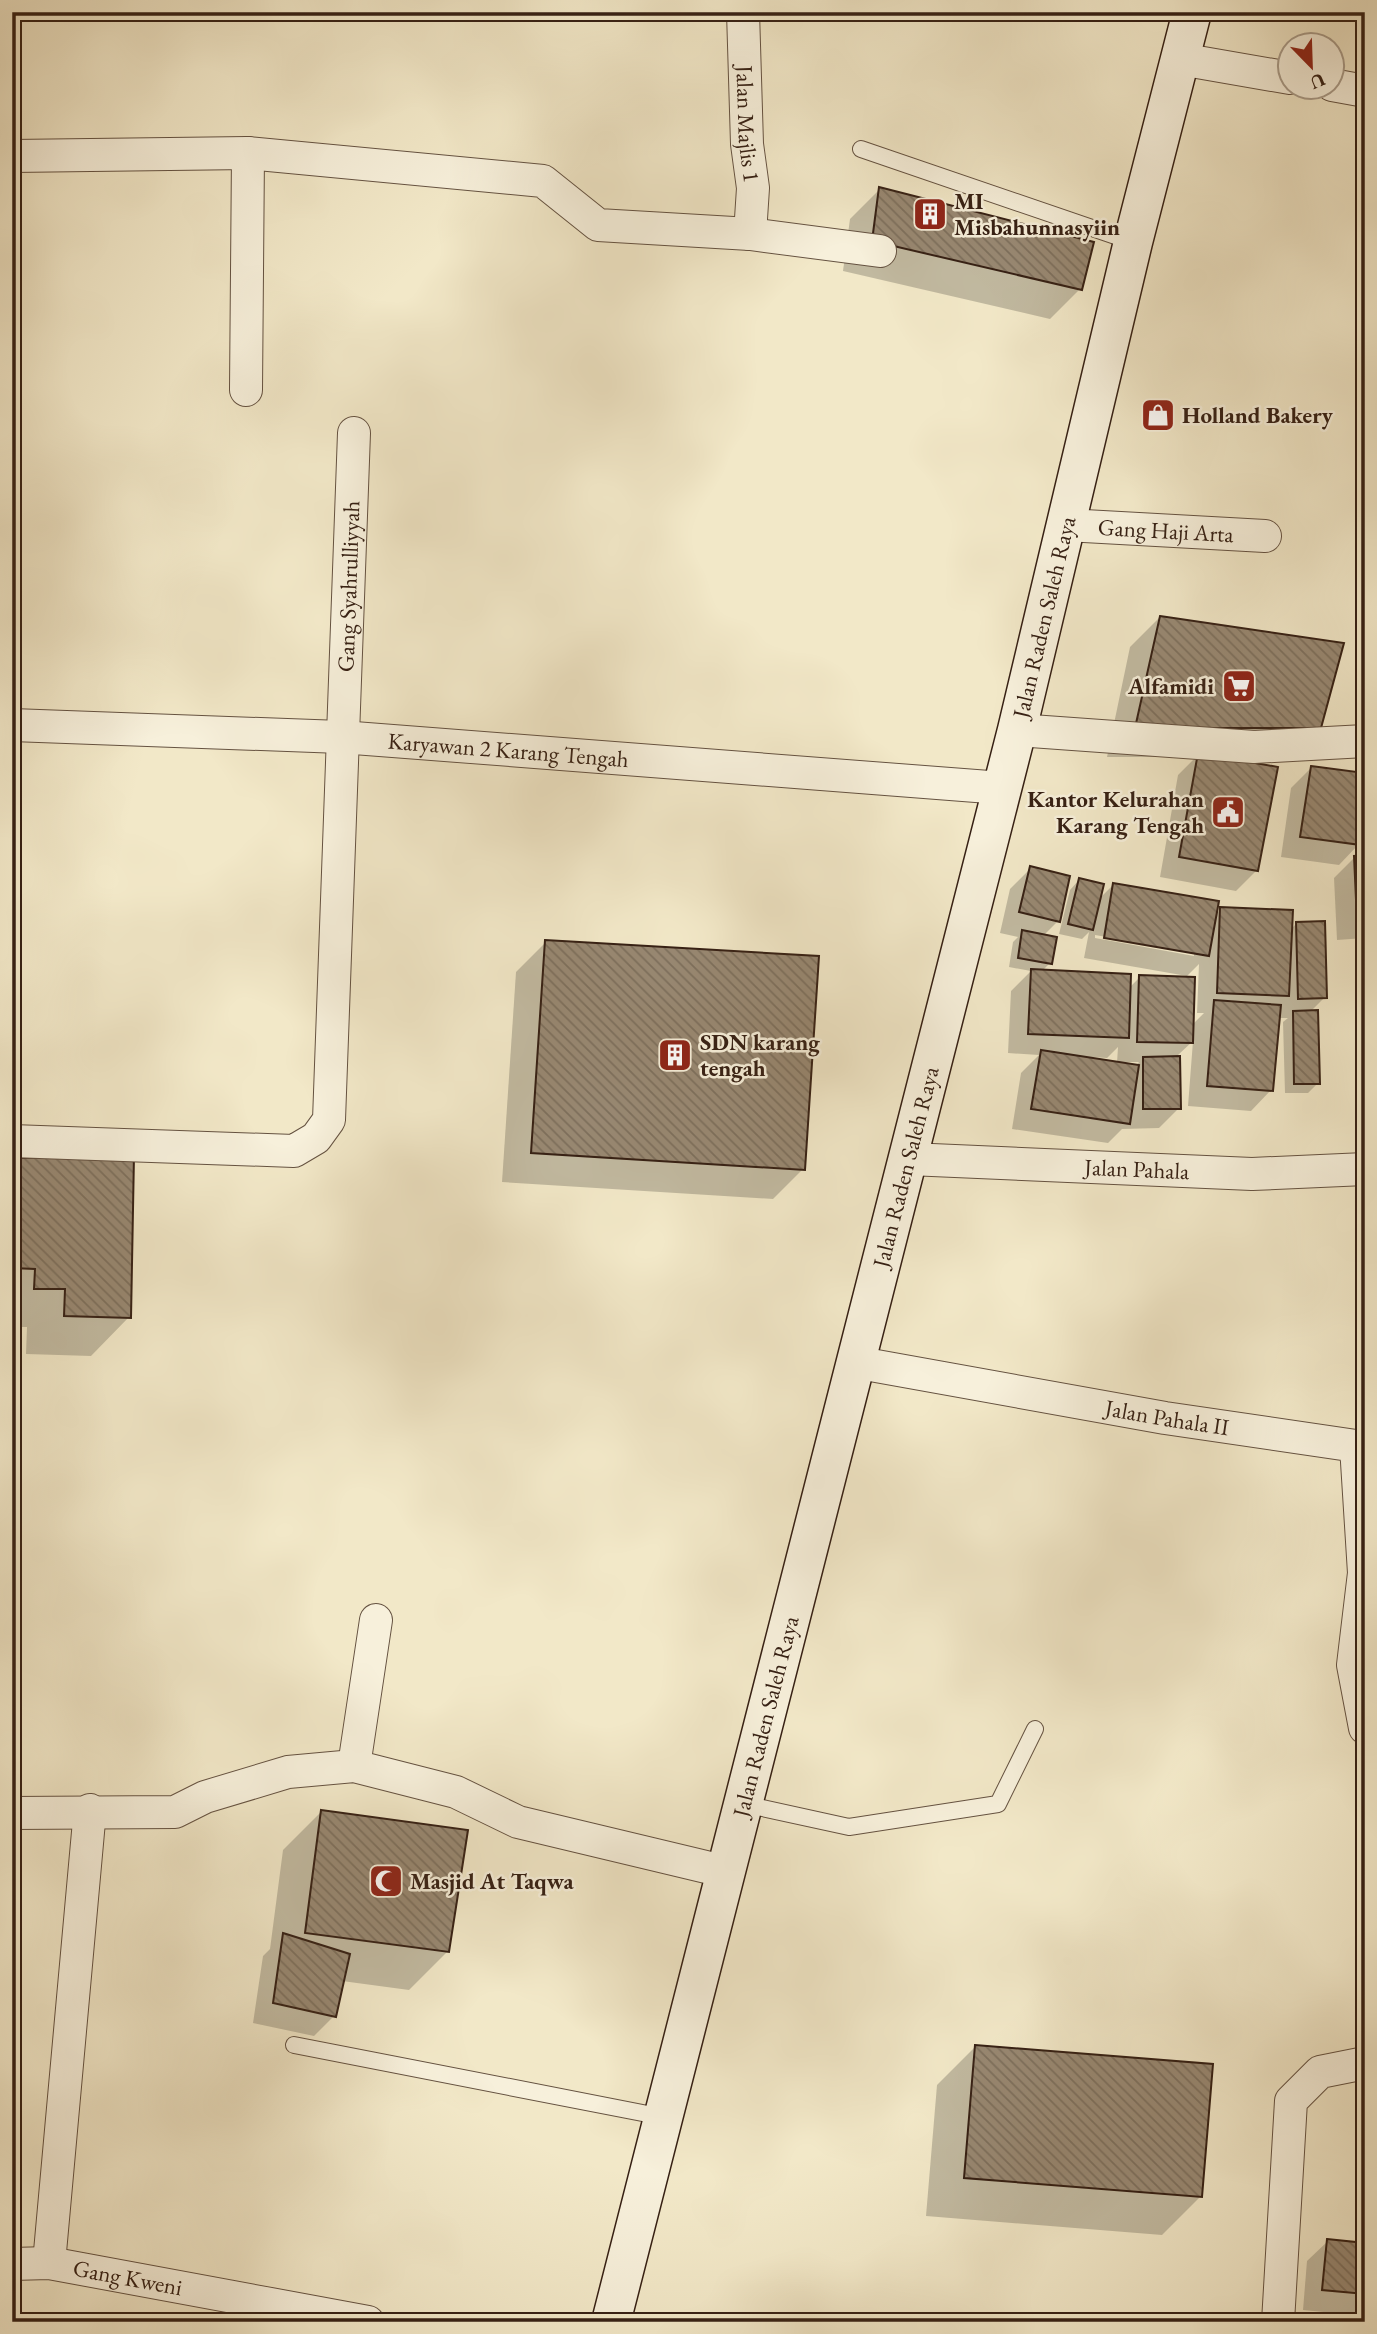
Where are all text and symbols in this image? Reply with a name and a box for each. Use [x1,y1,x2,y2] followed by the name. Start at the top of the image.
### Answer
[1276,32,1346,102] north arrow
[730,63,767,184] street label: Jalan Majlis 1
[1306,67,1329,95] text: U
[954,186,1120,242] place label: MI Misbahunnasyiin
[911,195,949,233] building icon: MI Misbahunnasyiin
[1139,396,1177,434] shop icon: Holland Bakery
[1182,400,1334,430] place label: Holland Bakery
[330,500,367,673] street label: Gang Syahrulliyyah
[1005,512,1083,723] street label: Jalan Raden Saleh Raya
[1097,512,1235,549] street label: Gang Haji Arta
[1220,667,1258,705] supermarket icon: Alfamidi
[1127,671,1214,701] place label: Alfamidi
[387,726,630,774] street label: Karyawan 2 Karang Tengah
[1027,784,1204,840] place label: Kantor Kelurahan Karang Tengah
[1209,793,1247,831] public building icon: Kantor Kelurahan Karang Tengah
[700,1027,820,1083] place label: SDN karang tengah
[656,1036,694,1074] building icon: SDN karang tengah
[865,1062,946,1273] street label: Jalan Raden Saleh Raya
[1082,1152,1191,1186] street label: Jalan Pahala
[1101,1392,1231,1442] street label: Jalan Pahala II
[725,1612,806,1822] street label: Jalan Raden Saleh Raya
[367,1862,405,1900] mosque icon: Masjid At Taqwa
[410,1866,574,1896] place label: Masjid At Taqwa
[71,2253,185,2302] street label: Gang Kweni

